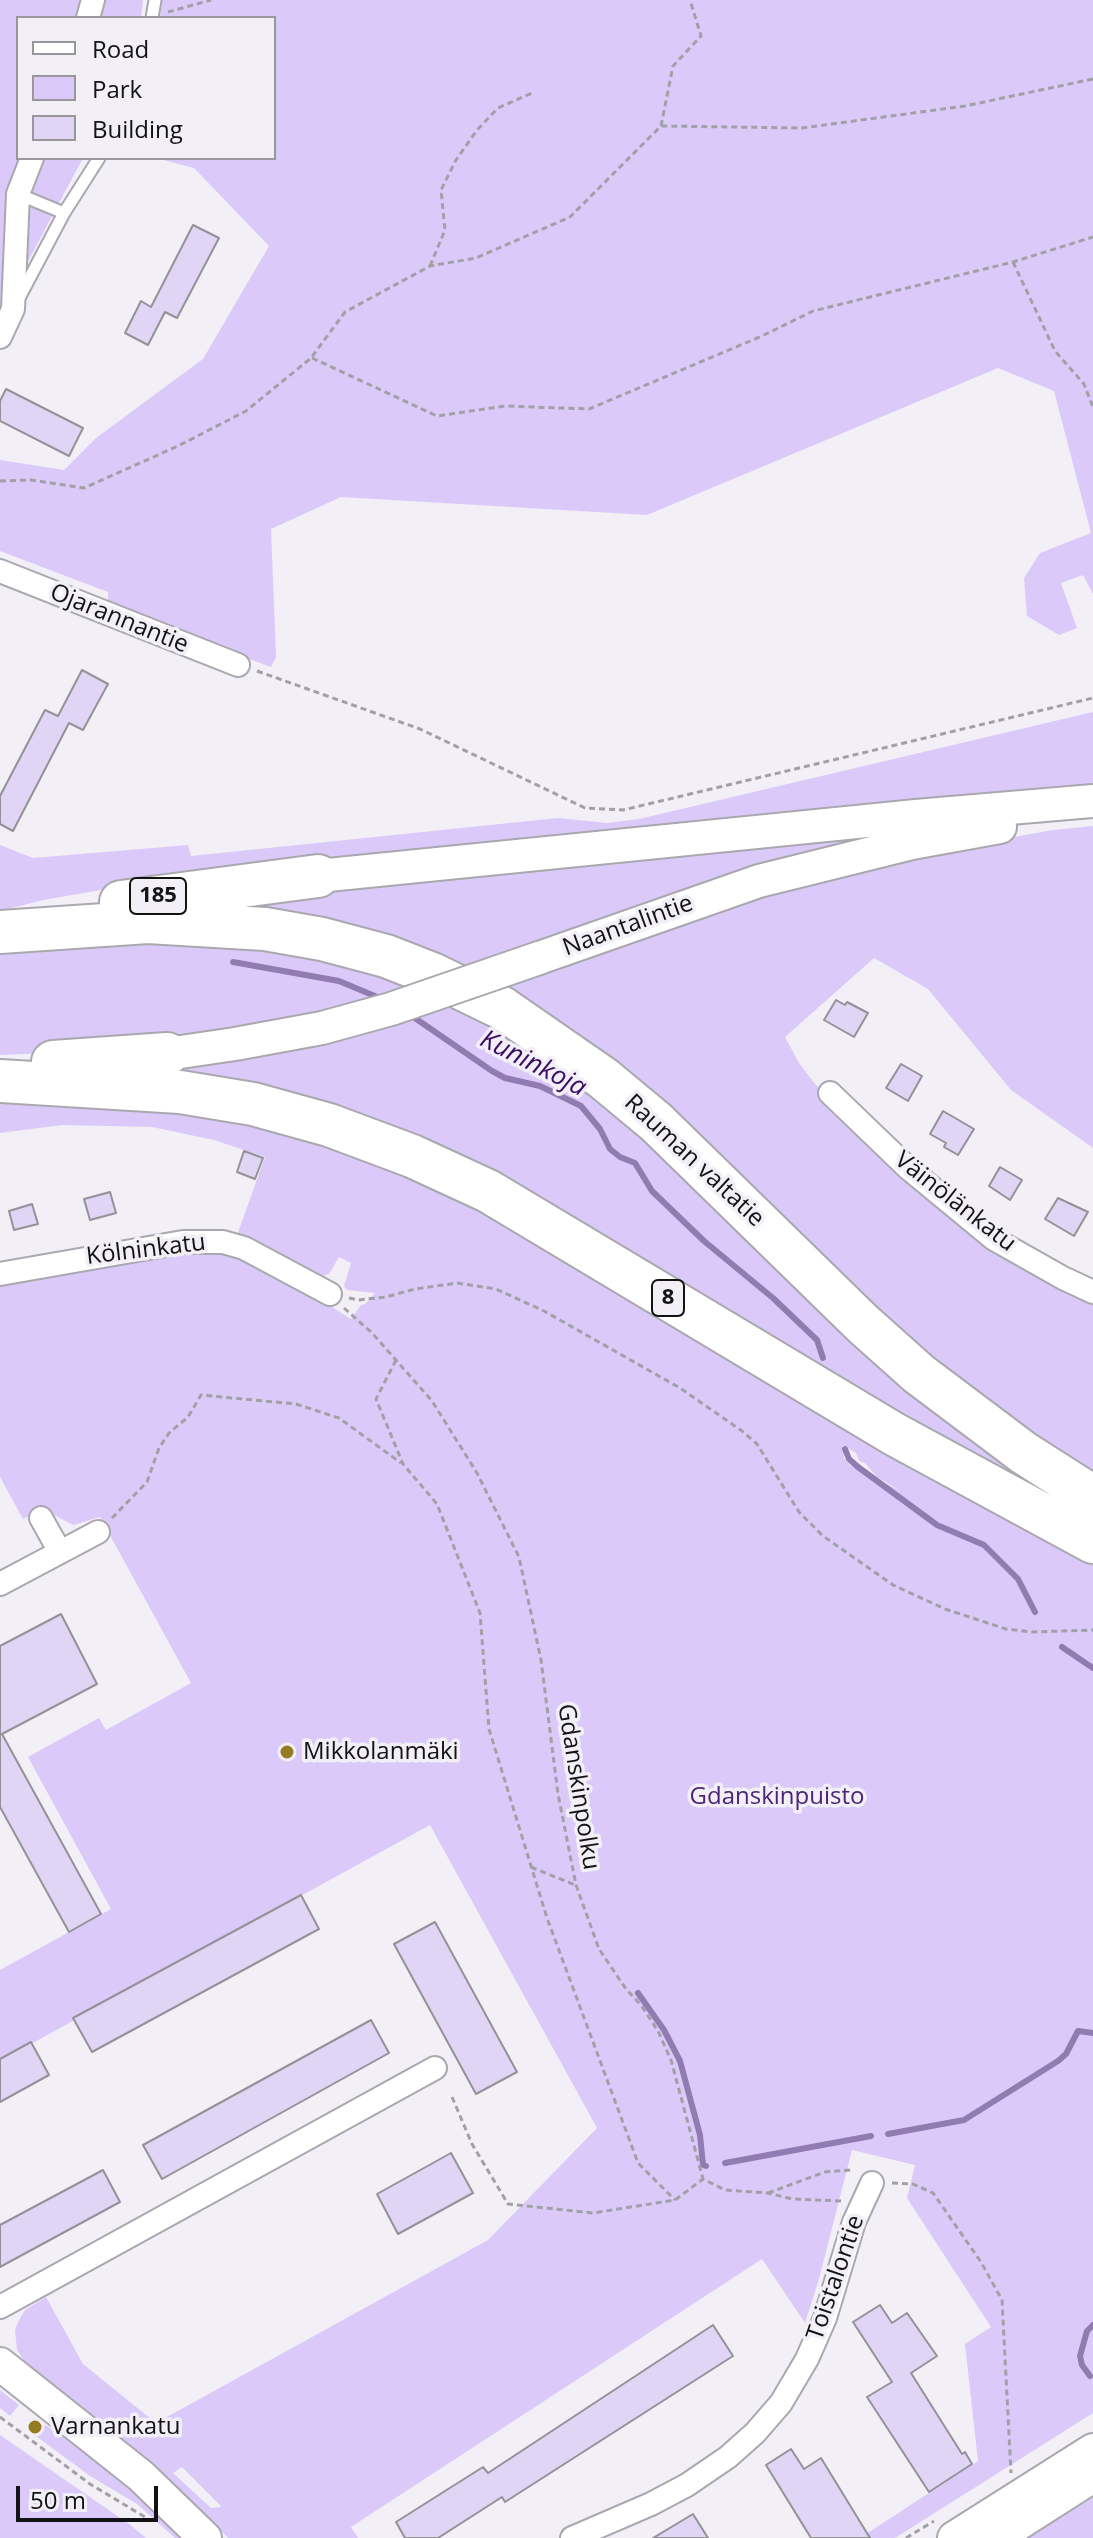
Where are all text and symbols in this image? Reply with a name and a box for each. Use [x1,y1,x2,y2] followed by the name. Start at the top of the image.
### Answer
[16,16,276,160] legend
[92,32,149,65] text: Road
[92,72,142,105] text: Park
[92,112,183,145] text: Building
[46,578,192,660] street label: Ojarannantie
[130,878,186,914] road number: 185
[559,889,697,963] street label: Naantalintie
[475,1024,591,1104] water label: Kuninkoja
[618,1089,770,1233] street label: Rauman valtatie
[889,1146,1021,1258] street label: Väinölänkatu
[85,1228,207,1272] street label: Kölninkatu
[652,1280,684,1316] road number: 8
[551,1702,605,1872] street label: Gdanskinpolku
[303,1738,459,1766] place label: Mikkolanmäki
[278,1743,296,1761] marker: Mikkolanmäki
[690,1783,864,1811] park label: Gdanskinpuisto
[801,2212,871,2344] street label: Toistalontie
[51,2413,180,2441] place label: Varnankatu
[26,2418,44,2436] marker: Varnankatu
[20,2470,162,2520] scale bar
[30,2483,86,2516] text: 50 m

